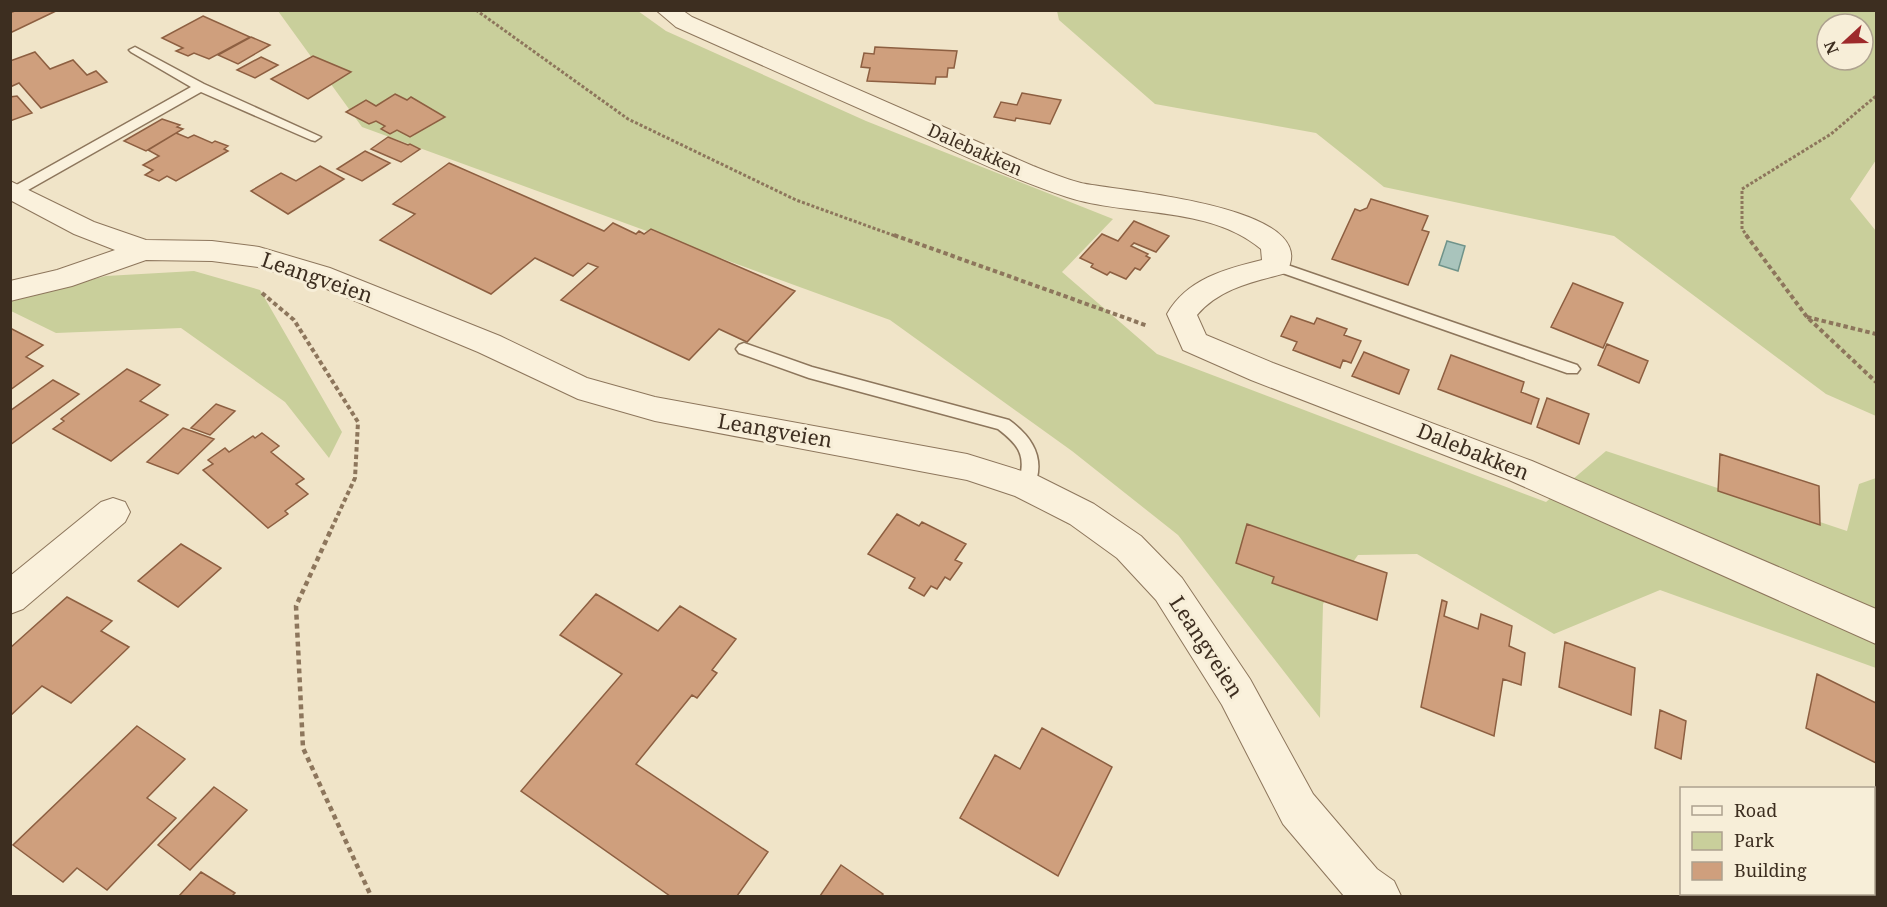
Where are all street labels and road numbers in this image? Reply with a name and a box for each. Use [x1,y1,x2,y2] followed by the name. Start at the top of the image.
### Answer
[924,117,1027,181] street label: Dalebakken
[258,245,377,309] street label: Leangveien
[716,406,835,454] street label: Leangveien
[1413,416,1534,486] street label: Dalebakken
[1164,590,1250,703] street label: Leangveien

